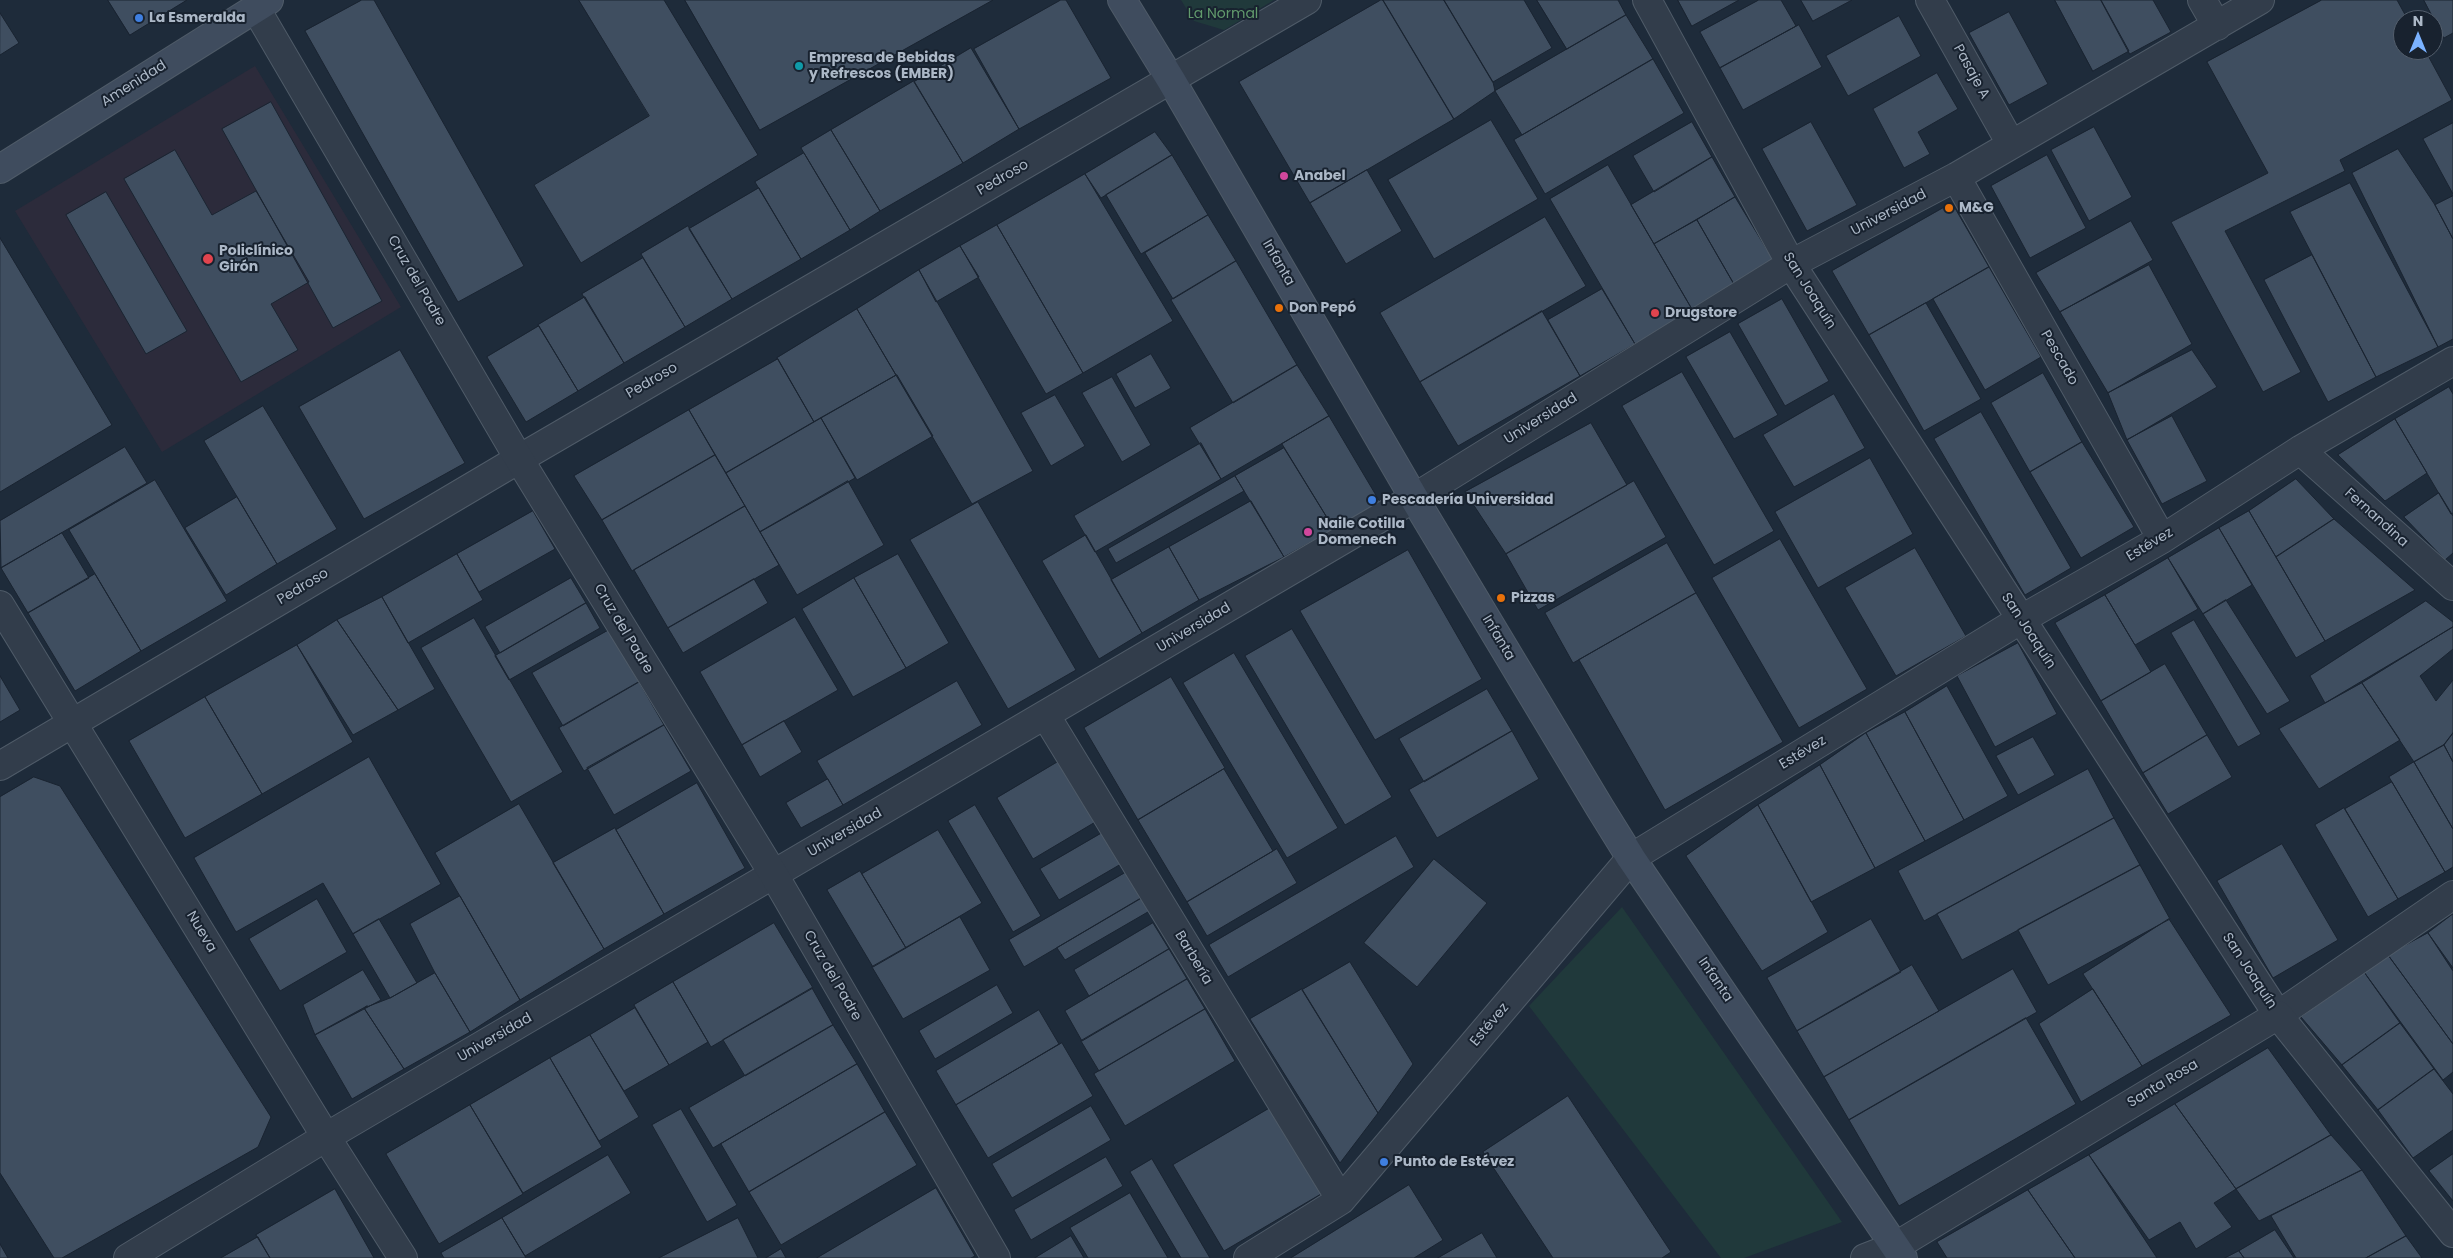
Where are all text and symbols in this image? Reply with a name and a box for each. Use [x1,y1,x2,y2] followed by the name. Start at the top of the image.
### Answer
[1188,6,1258,22] park label: La Normal
[149,10,246,26] place label: La Esmeralda
[2393,10,2443,60] north arrow
[2413,11,2423,31] text: N
[133,12,145,24] marker: La Esmeralda
[1949,42,1993,102] street label: Pasaje A
[809,50,955,82] place label: Empresa de Bebidas y Refrescos (EMBER)
[98,57,170,111] street label: Amenidad
[793,60,805,72] marker: Empresa de Bebidas y Refrescos (EMBER)
[974,157,1032,199] street label: Pedroso
[1294,168,1346,184] place label: Anabel
[1278,170,1290,182] marker: Anabel
[1849,186,1929,240] street label: Universidad
[1959,200,1994,216] place label: M&G
[1943,202,1955,214] marker: M&G
[383,233,449,329] street label: Cruz del Padre
[1258,237,1298,289] street label: Infanta
[219,243,293,276] place label: Policlínico Girón
[1779,250,1839,332] street label: San Joaquín
[201,252,215,266] marker: Policlínico Girón
[1289,300,1356,316] place label: Don Pepó
[1273,302,1285,314] marker: Don Pepó
[1665,305,1737,321] place label: Drugstore
[1649,307,1661,319] marker: Drugstore
[2037,328,2081,388] street label: Pescado
[623,360,681,402] street label: Pedroso
[1501,390,1581,448] street label: Universidad
[2341,485,2411,551] street label: Fernandina
[1382,492,1554,508] place label: Pescadería Universidad
[1366,494,1378,506] marker: Pescadería Universidad
[1318,516,1405,548] place label: Naile Cotilla Domenech
[2124,525,2176,565] street label: Estévez
[1302,526,1314,538] marker: Naile Cotilla Domenech
[274,565,332,609] street label: Pedroso
[590,581,656,677] street label: Cruz del Padre
[1511,590,1555,606] place label: Pizzas
[1997,590,2059,672] street label: San Joaquín
[1495,592,1507,604] marker: Pizzas
[1154,599,1234,657] street label: Universidad
[1478,612,1518,664] street label: Infanta
[1777,733,1829,773] street label: Estévez
[805,805,885,861] street label: Universidad
[182,908,220,956] street label: Nueva
[799,928,865,1024] street label: Cruz del Padre
[1170,928,1216,988] street label: Barbería
[2218,930,2280,1012] street label: San Joaquín
[1694,955,1736,1005] street label: Infanta
[1467,1000,1513,1050] street label: Estévez
[455,1010,535,1066] street label: Universidad
[2125,1056,2201,1112] street label: Santa Rosa
[1394,1154,1514,1170] place label: Punto de Estévez
[1378,1156,1390,1168] marker: Punto de Estévez

